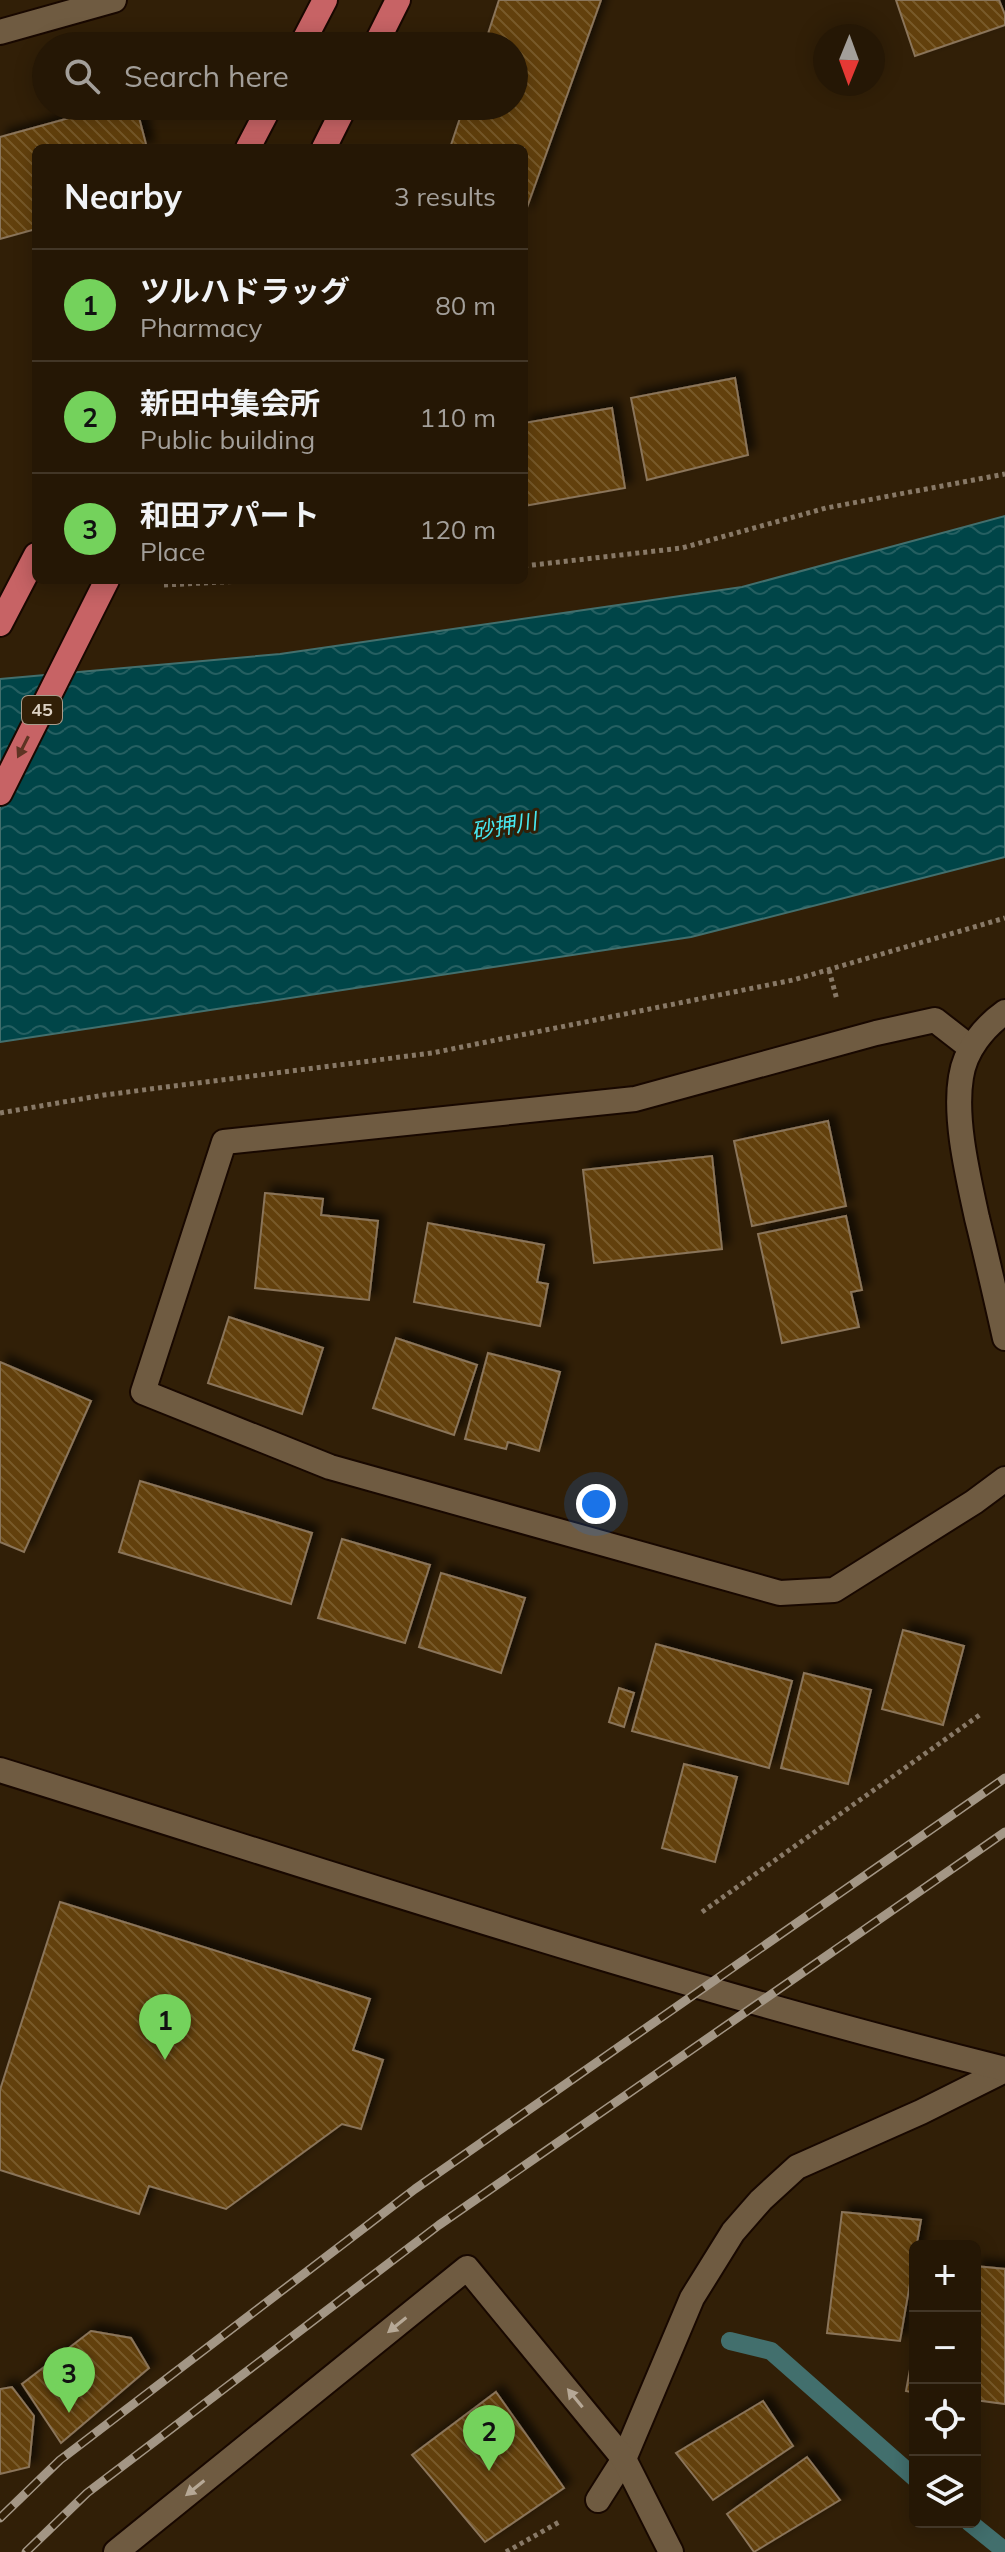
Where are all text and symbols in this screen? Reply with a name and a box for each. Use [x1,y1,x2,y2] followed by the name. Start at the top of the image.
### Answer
[813,24,885,96] north arrow
[32,32,528,120] search box
[60,54,104,98] icon: search
[124,57,289,95] text: Search here
[64,175,182,218] text: Nearby
[394,180,496,213] text: 3 results
[140,272,350,310] text: ツルハドラッグ
[82,289,98,322] text: 1
[435,289,496,322] text: 80 m
[140,311,262,344] text: Pharmacy
[140,384,320,422] text: 新田中集会所
[82,401,98,434] text: 2
[420,401,496,434] text: 110 m
[140,423,315,456] text: Public building
[140,496,319,534] text: 和田アパート
[82,513,98,546] text: 3
[420,513,496,546] text: 120 m
[140,535,205,568] text: Place
[22,696,62,724] road number: 45
[16,735,30,758] one-way arrow
[469,806,541,846] water label: 砂押川
[576,1484,616,1524] your location
[139,1994,191,2060] pin: 1
[909,2240,981,2528] map controls
[909,2240,981,2312] button: +
[909,2312,981,2384] button: −
[387,2316,407,2332] one-way arrow
[43,2347,95,2413] pin: 3
[909,2384,981,2456] button: locate
[566,2388,583,2409] one-way arrow
[463,2405,515,2471] pin: 2
[909,2456,981,2528] button: layers
[185,2479,205,2496] one-way arrow

